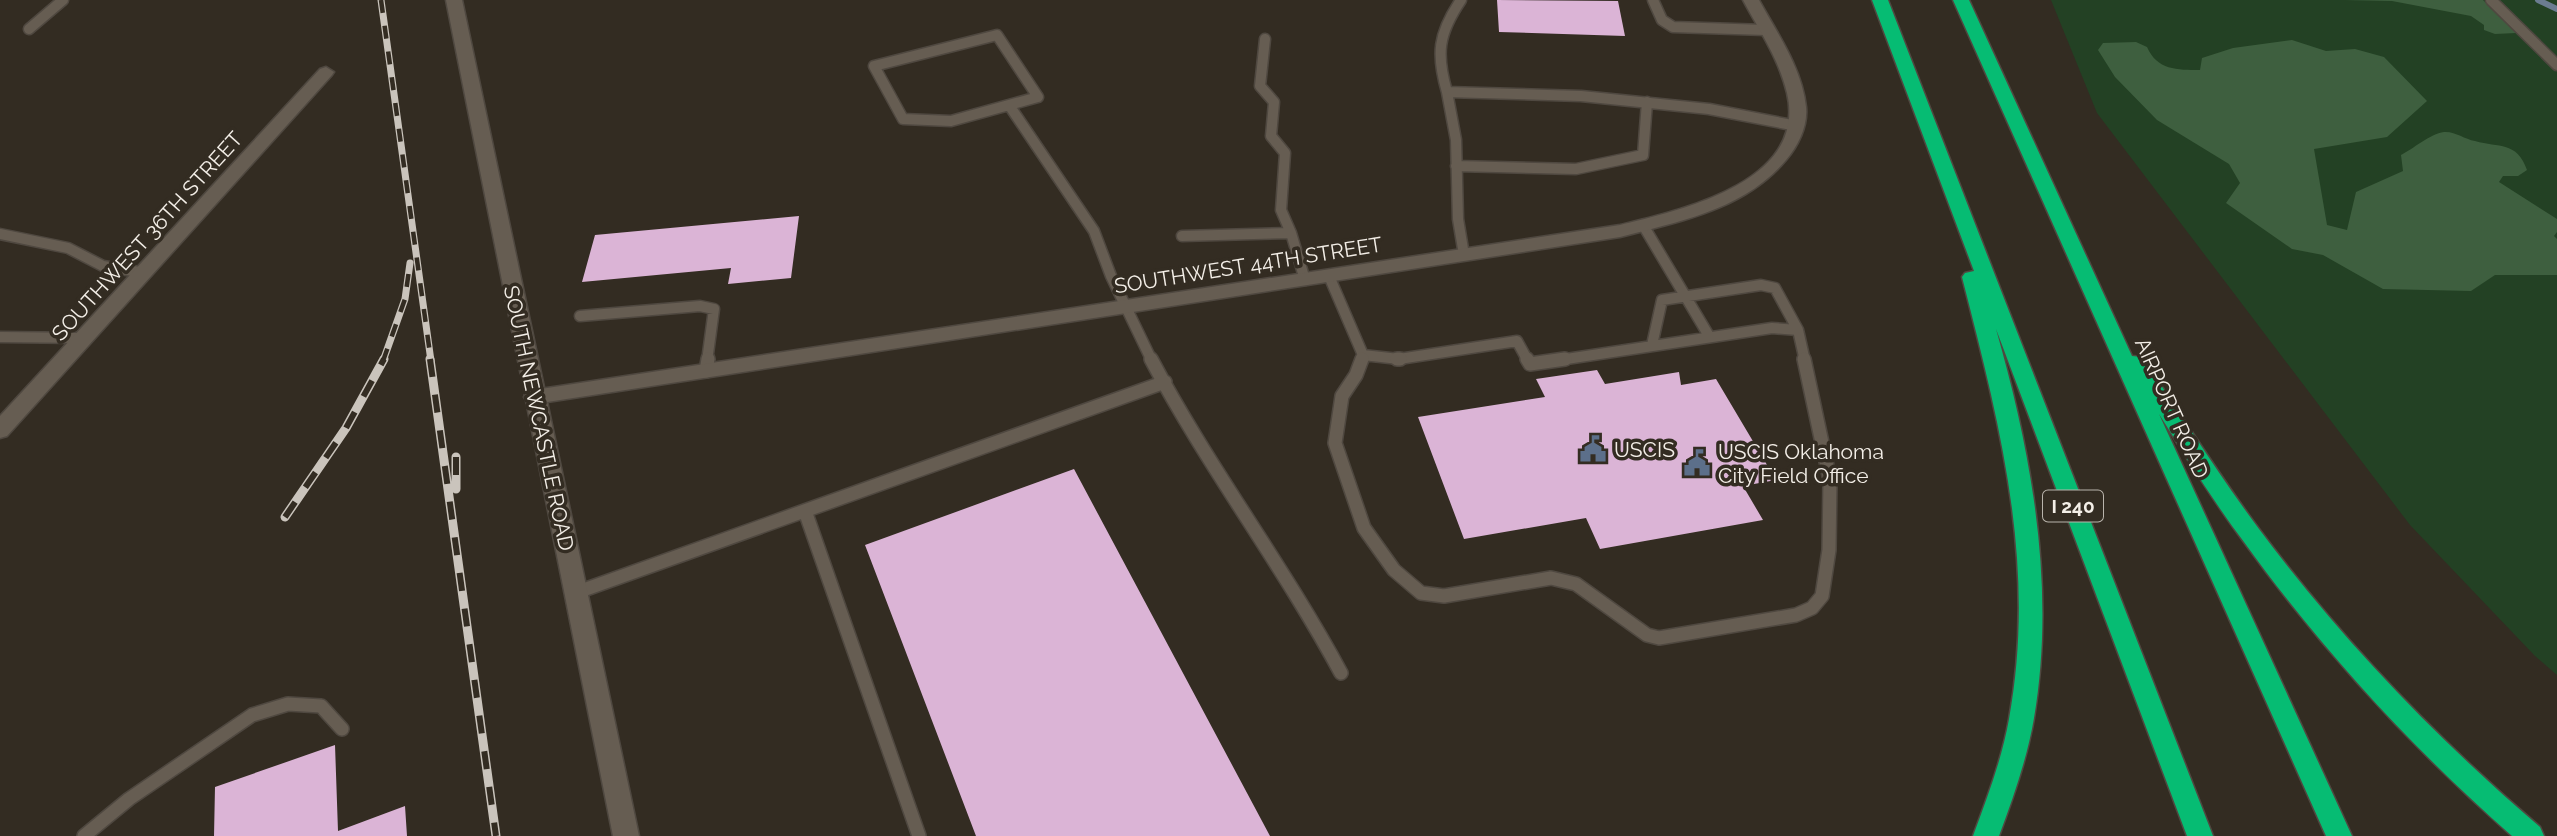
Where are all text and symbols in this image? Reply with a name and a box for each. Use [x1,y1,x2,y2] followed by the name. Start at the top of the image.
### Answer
[46,126,248,346] street label: SOUTHWEST 36TH STREET
[1112,231,1384,299] street label: SOUTHWEST 44TH STREET
[499,283,579,553] street label: SOUTH NEWCASTLE ROAD
[2130,334,2214,482] street label: AIRPORT ROAD
[1578,434,1608,464] public building icon: USCIS
[1614,437,1675,462] place label: USCIS
[1718,439,1884,488] place label: USCIS Oklahoma City Field Office
[1682,448,1712,478] public building icon: USCIS Oklahoma City Field Office
[2043,491,2103,522] road number: I 240

